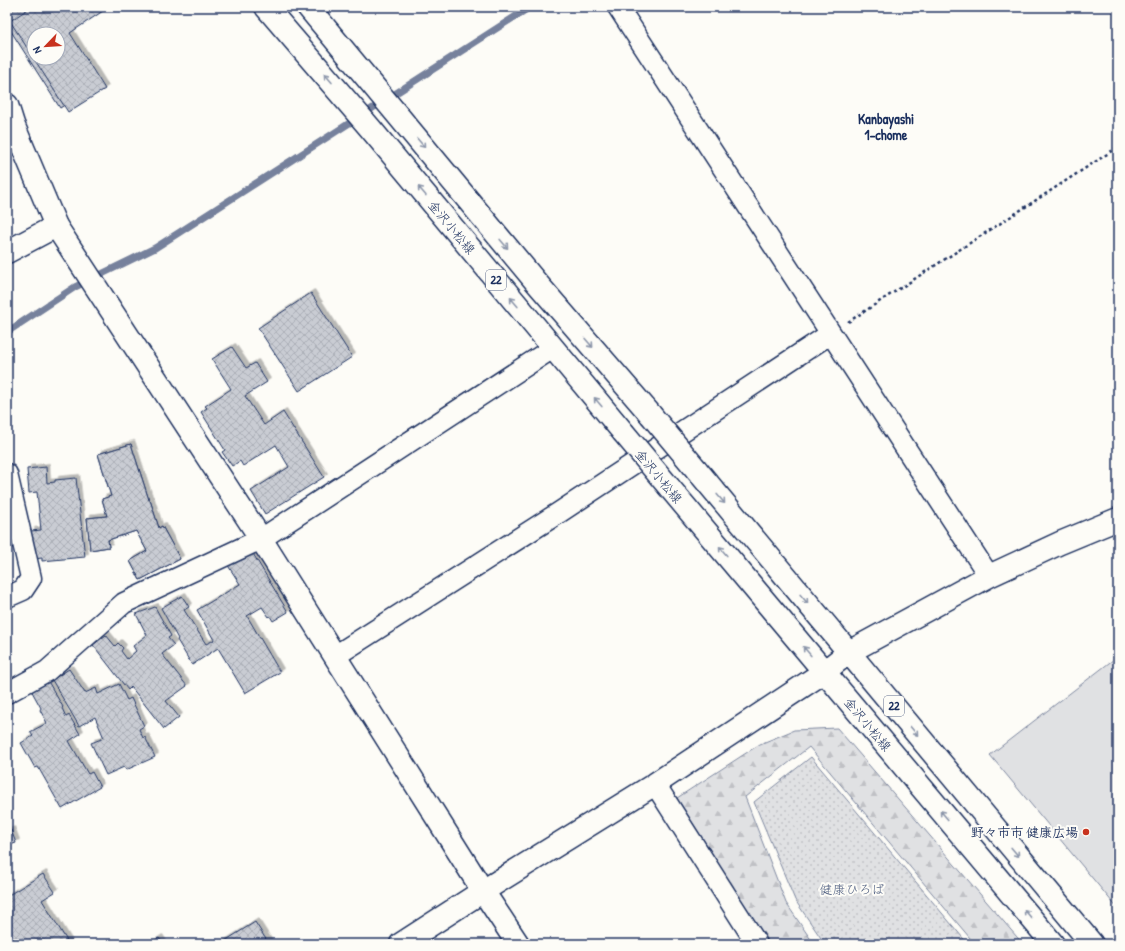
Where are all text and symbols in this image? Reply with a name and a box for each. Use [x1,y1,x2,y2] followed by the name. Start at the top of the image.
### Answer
[26,26,66,66] north arrow
[29,44,45,56] text: N
[323,73,332,84] one-way arrow
[858,109,914,144] district label: Kanbayashi 1-chome
[417,138,426,149] one-way arrow
[418,186,427,196] one-way arrow
[424,196,480,258] street label: 金沢小松線
[500,238,509,249] one-way arrow
[486,270,506,290] road number: 22
[510,296,519,307] one-way arrow
[584,337,593,348] one-way arrow
[593,396,602,407] one-way arrow
[631,445,687,507] street label: 金沢小松線
[717,493,725,504] one-way arrow
[718,546,727,557] one-way arrow
[800,593,809,604] one-way arrow
[802,645,811,656] one-way arrow
[840,693,896,755] street label: 金沢小松線
[884,696,904,716] road number: 22
[910,725,919,736] one-way arrow
[940,809,949,820] one-way arrow
[971,823,1078,841] place label: 野々市市 健康広場
[1081,827,1091,837] marker: 野々市市 健康広場
[1011,847,1020,858] one-way arrow
[819,880,885,898] park label: 健康ひろば
[1023,909,1032,920] one-way arrow

